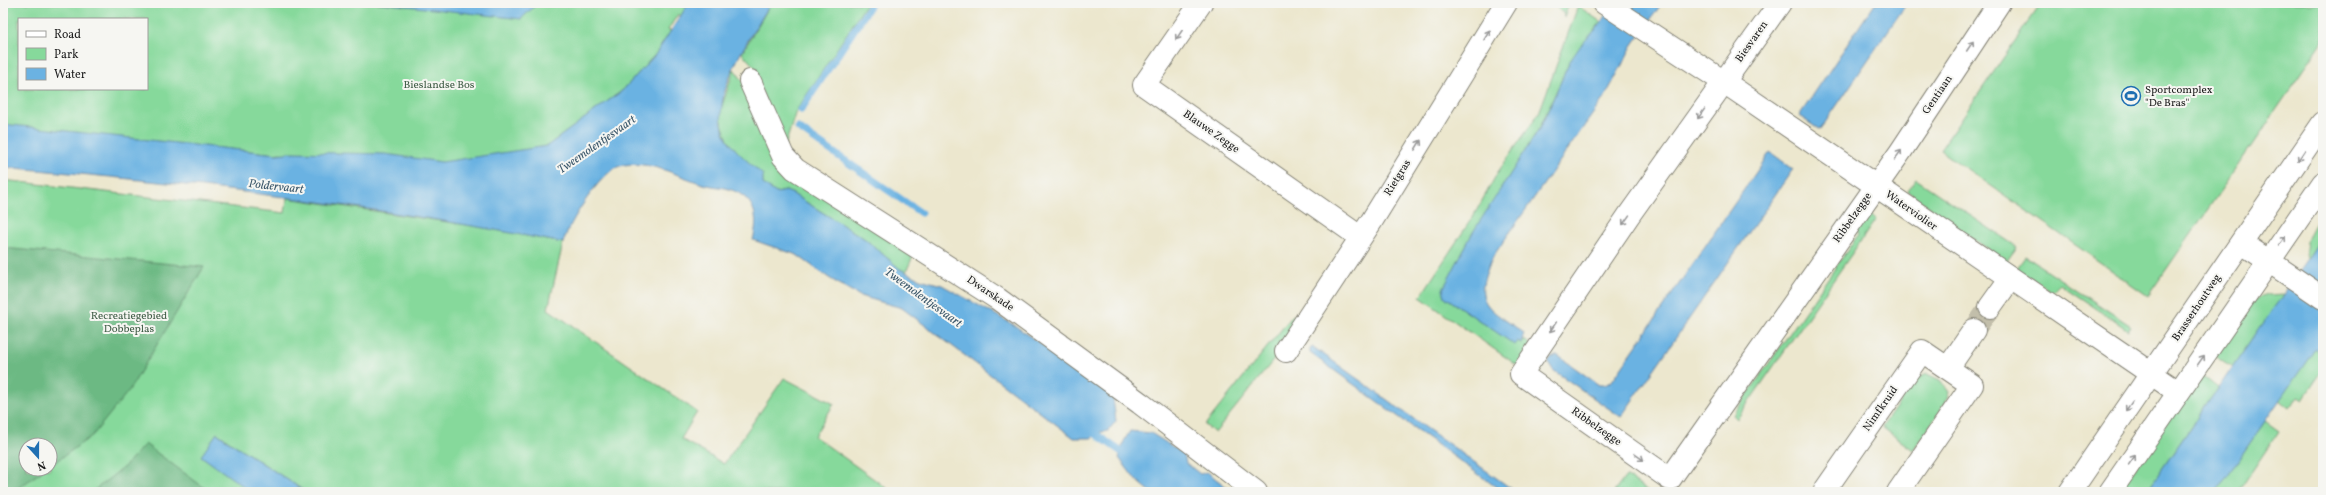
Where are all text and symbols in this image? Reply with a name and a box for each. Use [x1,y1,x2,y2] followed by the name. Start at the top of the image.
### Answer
[18,18,148,90] legend
[1732,18,1772,66] street label: Biesvaren
[54,27,81,43] text: Road
[1175,29,1183,40] one-way arrow
[1483,30,1491,41] one-way arrow
[1966,41,1975,52] one-way arrow
[54,47,79,63] text: Park
[54,67,86,83] text: Water
[1919,72,1957,118] street label: Gentiaan
[403,78,475,93] park label: Bieslandse Bos
[2145,83,2213,111] place label: Sportcomplex "De Bras"
[2120,85,2142,107] sports icon: Sportcomplex "De Bras"
[1180,107,1242,157] street label: Blauwe Zegge
[1697,108,1705,119] one-way arrow
[555,111,640,178] water label: Tweemolentjesvaart
[1415,139,1423,151] one-way arrow
[1894,149,1902,160] one-way arrow
[2297,150,2305,161] one-way arrow
[1381,157,1415,199] street label: Rietgras
[248,176,305,198] water label: Poldervaart
[1882,188,1940,235] street label: Waterviolier
[1830,190,1876,246] street label: Ribbelzegge
[1622,214,1630,225] one-way arrow
[2278,236,2286,247] one-way arrow
[881,264,966,332] water label: Tweemolentjesvaart
[2169,271,2225,344] street label: Brasserhoutweg
[963,273,1017,315] street label: Dwarskade
[91,309,167,337] park label: Recreatiegebied Dobbeplas
[1549,321,1557,332] one-way arrow
[2197,355,2205,366] one-way arrow
[1860,383,1902,435] street label: Nimfkruid
[2125,400,2133,411] one-way arrow
[1568,404,1624,450] street label: Ribbelzegge
[18,437,58,477] north arrow
[1633,453,1644,461] one-way arrow
[2128,455,2136,466] one-way arrow
[35,457,47,473] text: N

